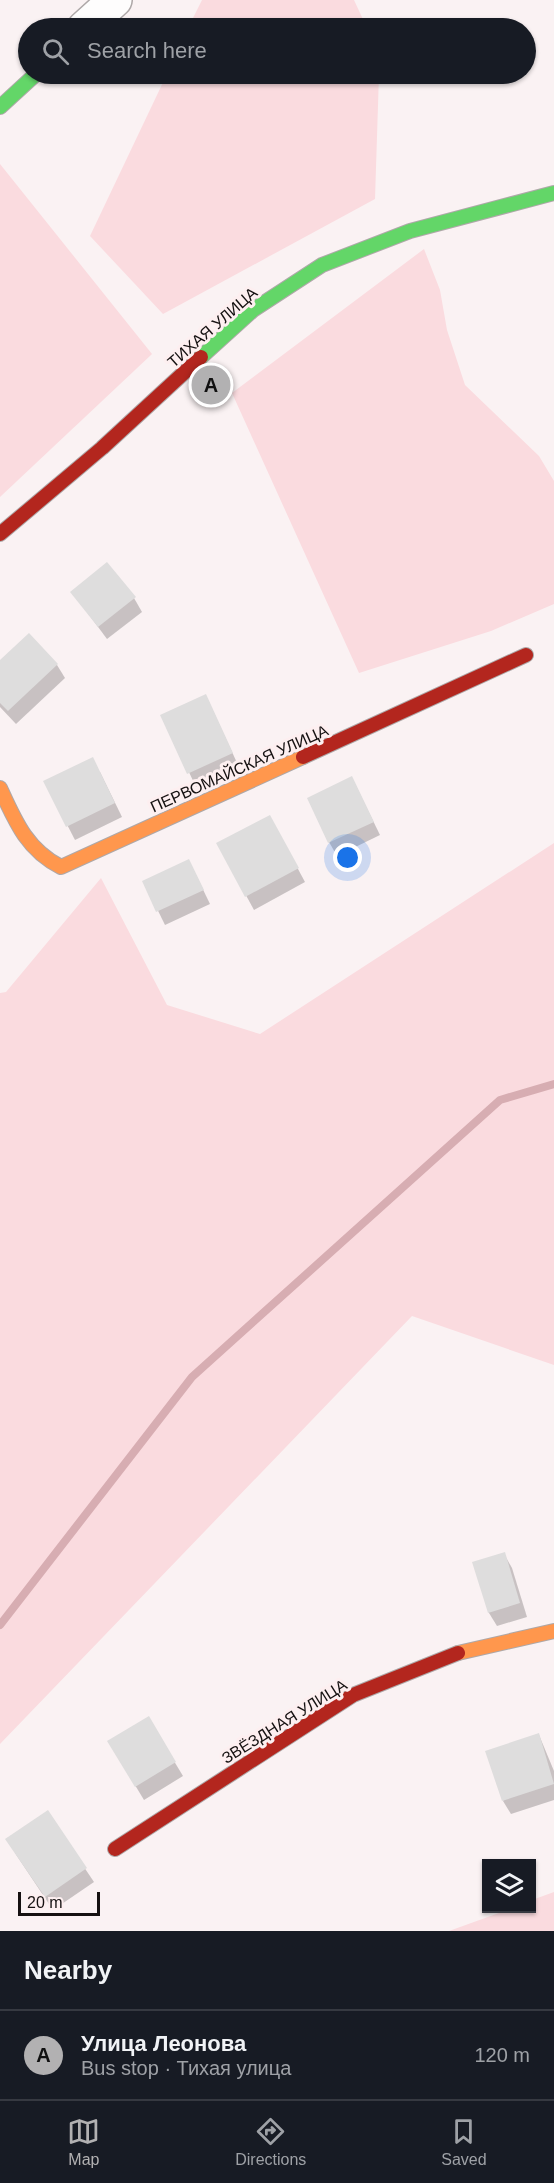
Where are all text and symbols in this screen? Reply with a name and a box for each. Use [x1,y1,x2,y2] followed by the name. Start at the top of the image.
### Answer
[18,18,536,84] search box
[39,35,72,68] icon: search
[87,38,207,63] text: Search here
[164,284,261,371] street label: ТИХАЯ УЛИЦА
[192,362,230,408] pin: A
[147,720,331,815] street label: ПЕРВОМАЙСКАЯ УЛИЦА
[333,843,362,872] your location
[219,1676,350,1767] street label: ЗВЁЗДНАЯ УЛИЦА
[482,1859,536,1913] map controls
[482,1859,536,1913] button: layers
[18,1889,100,1916] scale bar
[27,1894,63,1911] text: 20 m
[24,1955,112,1985] text: Nearby
[81,2031,246,2056] text: Улица Леонова
[36,2044,51,2066] text: A
[474,2044,530,2066] text: 120 m
[81,2057,291,2079] text: Bus stop · Тихая улица
[67,2115,100,2169] tab: Map
[235,2115,306,2169] tab: Directions
[441,2115,487,2169] tab: Saved

